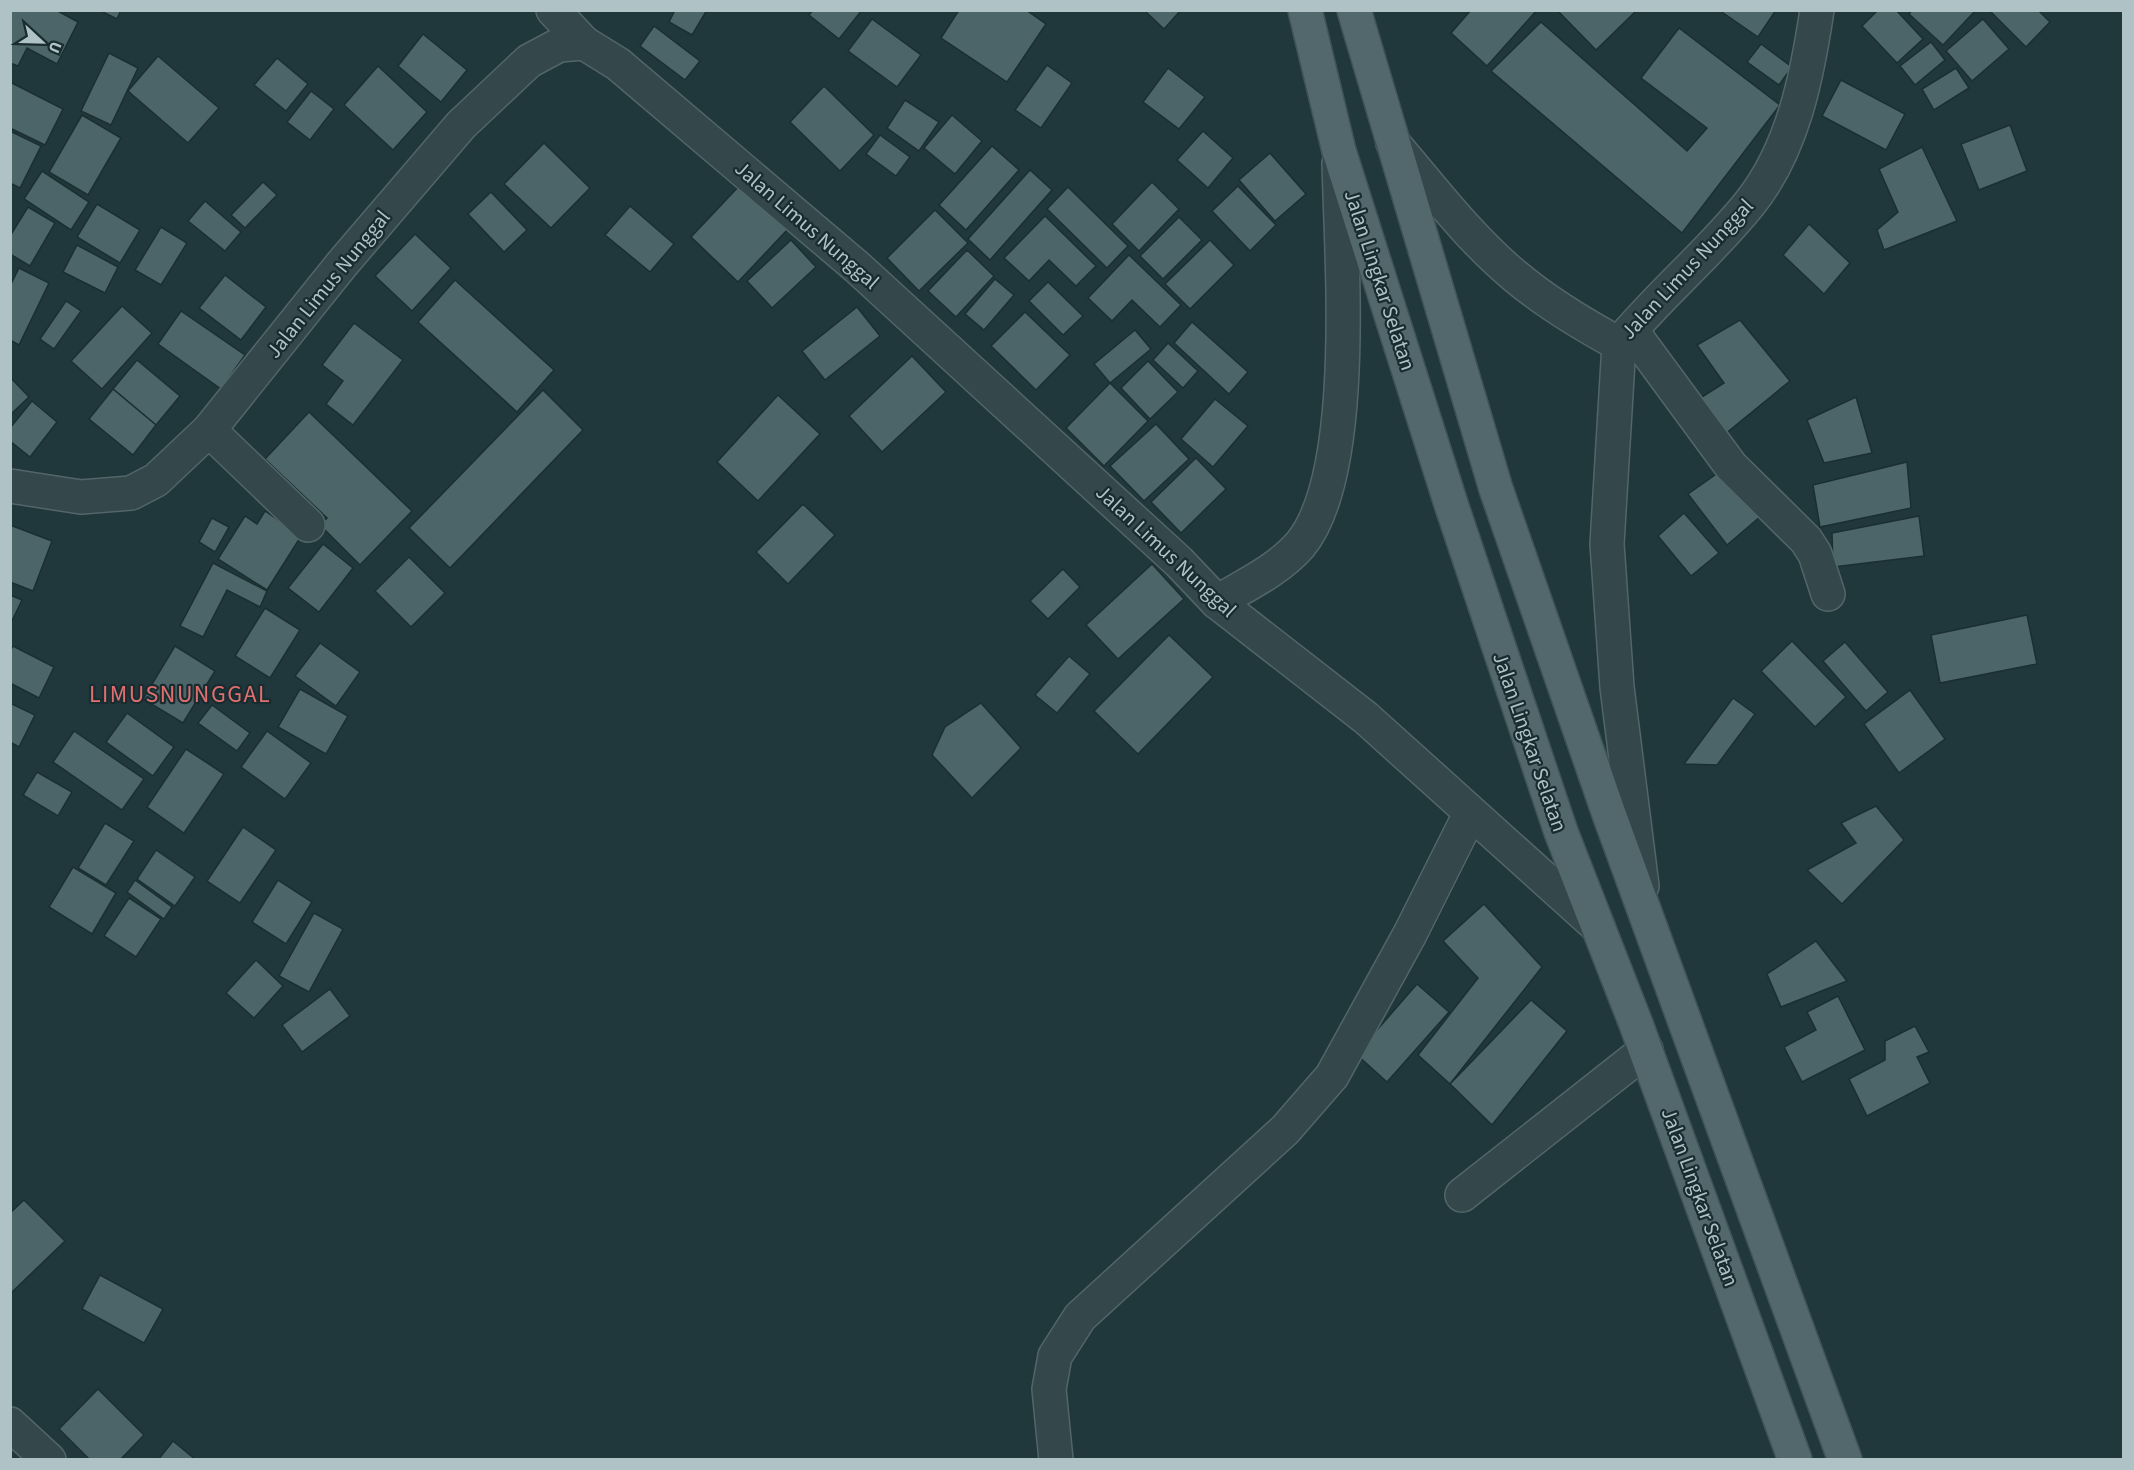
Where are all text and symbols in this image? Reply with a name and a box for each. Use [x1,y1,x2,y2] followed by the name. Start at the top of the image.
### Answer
[12,12,72,72] north arrow
[43,38,67,56] text: U
[728,154,886,296] street label: Jalan Limus Nunggal
[1337,186,1423,374] street label: Jalan Lingkar Selatan
[1614,192,1760,346] street label: Jalan Limus Nunggal
[259,204,397,364] street label: Jalan Limus Nunggal
[1089,478,1243,624] street label: Jalan Limus Nunggal
[1485,648,1575,836] street label: Jalan Lingkar Selatan
[89,677,271,712] district label: LIMUSNUNGGAL
[1654,1104,1746,1290] street label: Jalan Lingkar Selatan

